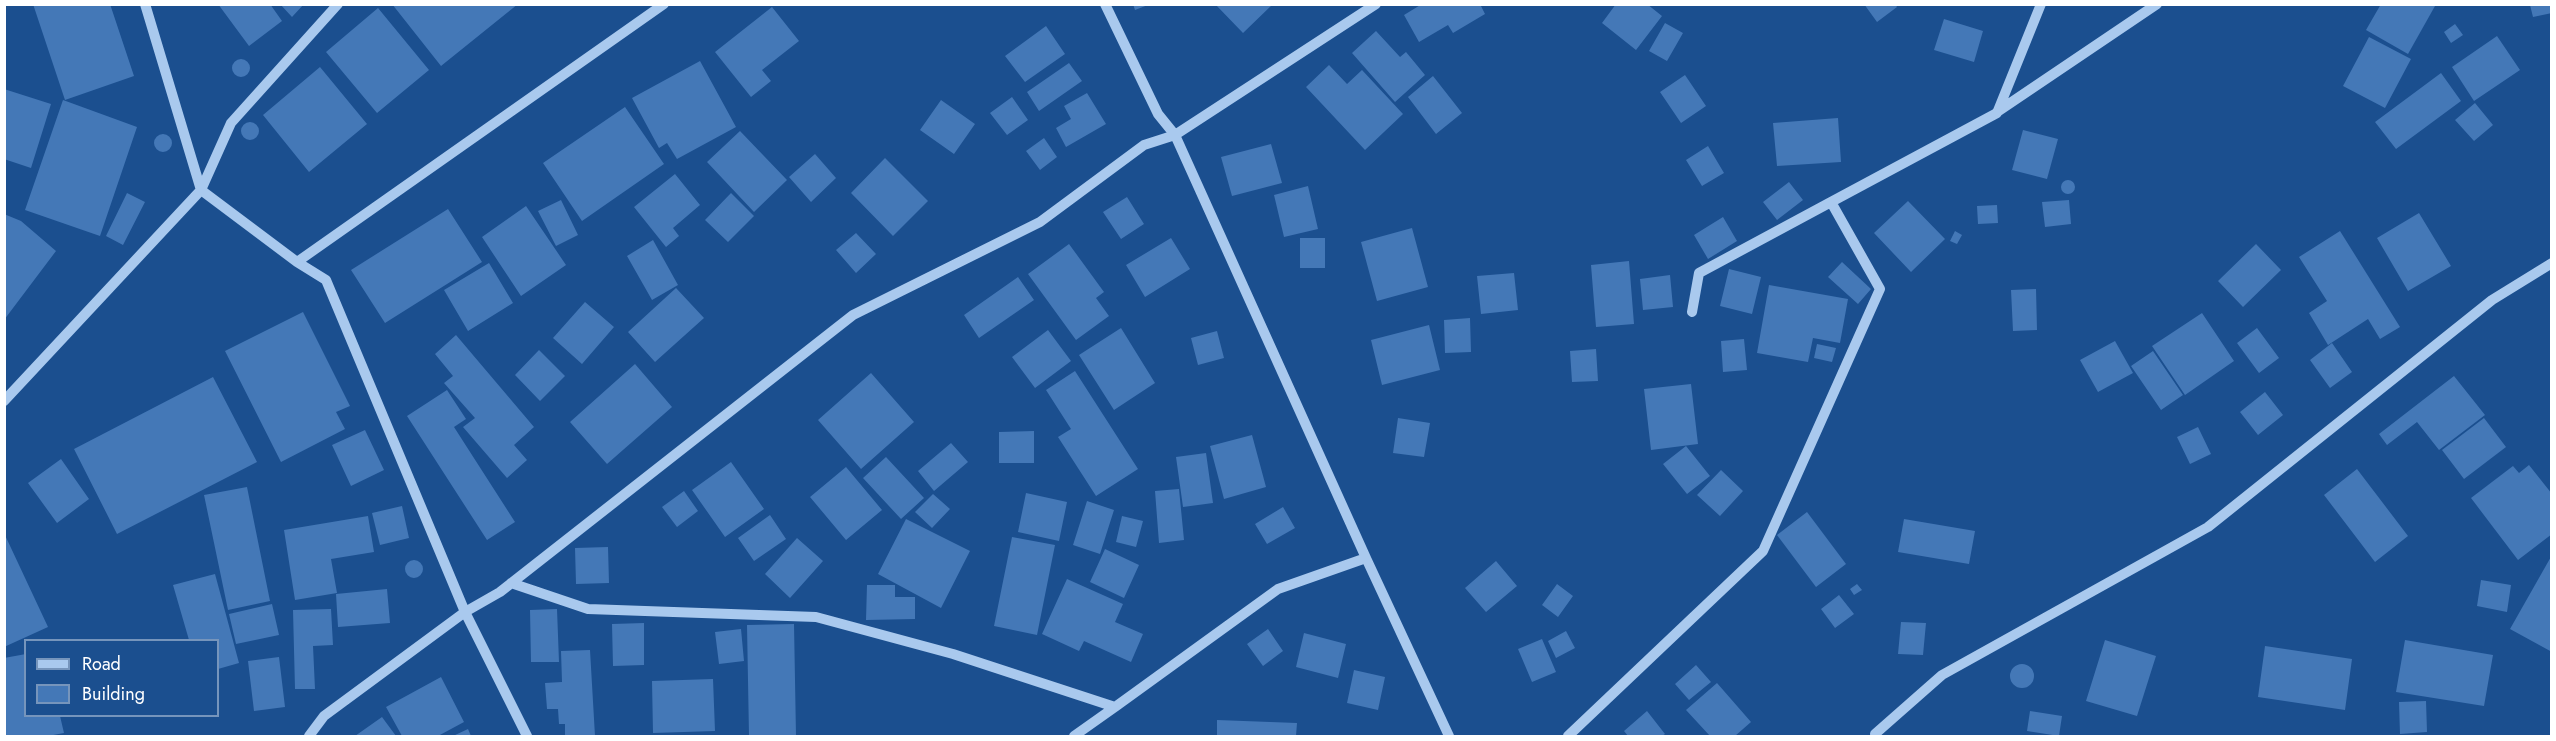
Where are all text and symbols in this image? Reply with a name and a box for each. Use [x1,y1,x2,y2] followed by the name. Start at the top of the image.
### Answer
[24,639,219,717] legend
[82,651,121,677] text: Road
[82,681,145,707] text: Building

